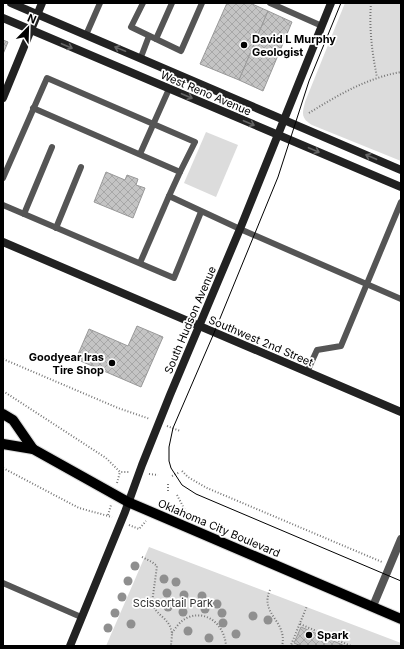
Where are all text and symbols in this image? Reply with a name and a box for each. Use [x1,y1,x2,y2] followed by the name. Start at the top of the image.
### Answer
[8,8,48,48] north arrow
[25,11,39,27] text: N
[252,32,336,59] place label: David L Murphy Geologist
[239,40,249,50] marker: David L Murphy Geologist
[61,42,73,50] one-way arrow
[114,45,126,52] one-way arrow
[158,68,254,118] street label: West Reno Avenue
[181,93,193,101] one-way arrow
[243,119,255,127] one-way arrow
[308,147,320,155] one-way arrow
[366,153,378,160] one-way arrow
[161,264,219,376] street label: South Hudson Avenue
[207,313,316,369] street label: Southwest 2nd Street
[29,350,104,377] place label: Goodyear Iras Tire Shop
[107,358,117,368] marker: Goodyear Iras Tire Shop
[156,496,282,560] street label: Oklahoma City Boulevard
[133,596,213,610] park label: Scissortail Park
[317,628,349,642] place label: Spark
[304,630,314,640] marker: Spark

